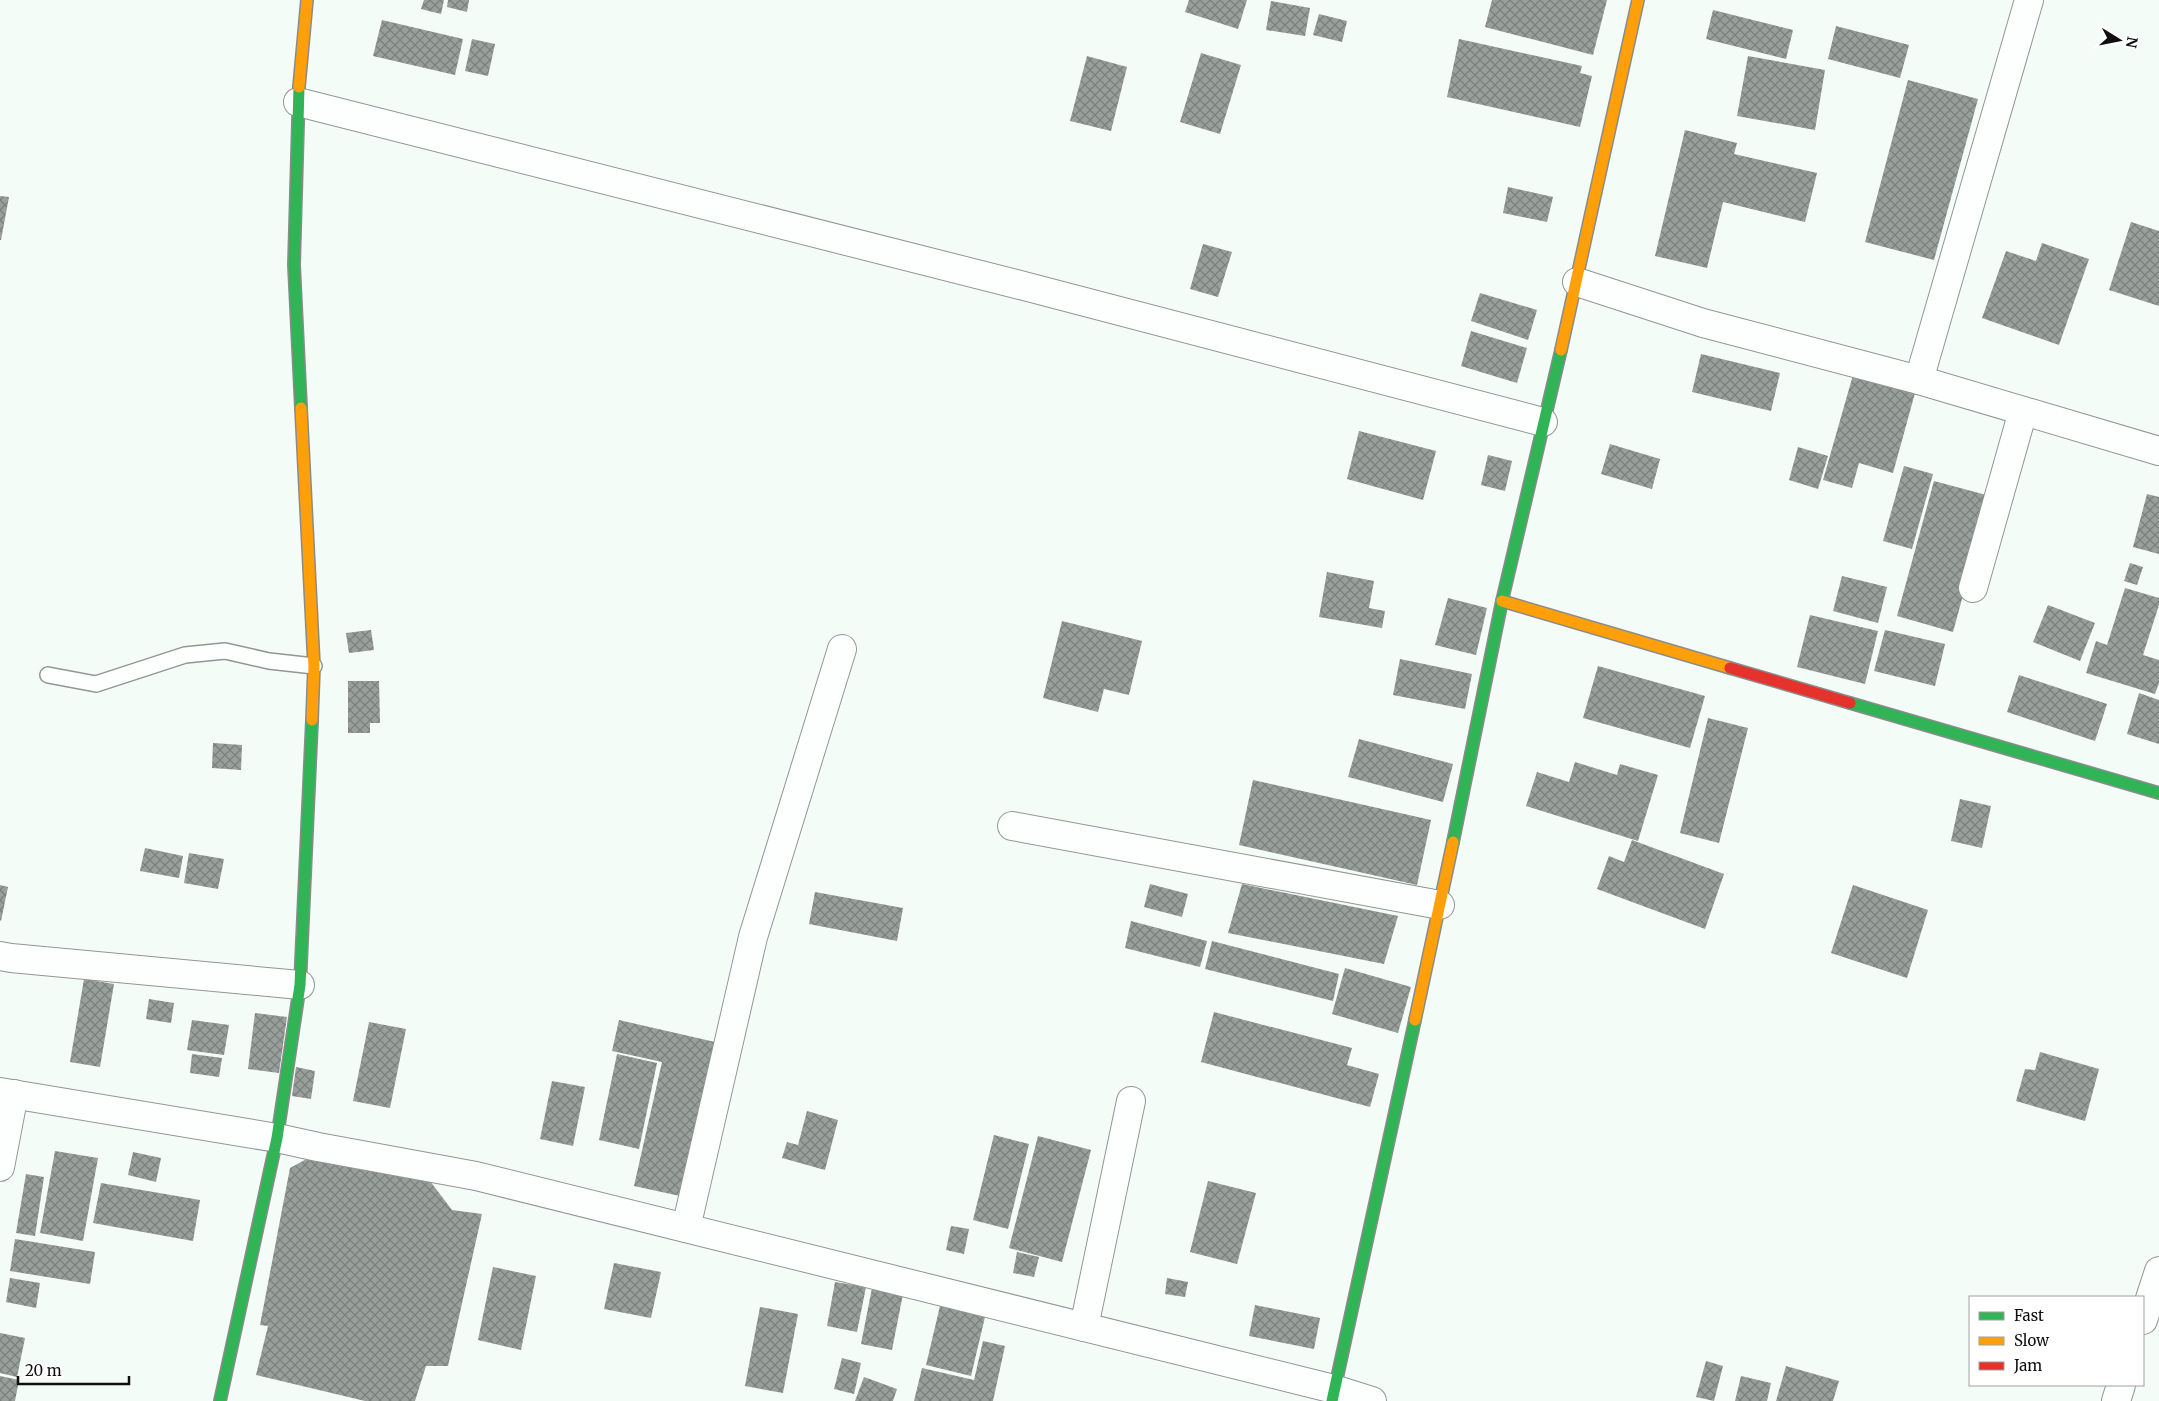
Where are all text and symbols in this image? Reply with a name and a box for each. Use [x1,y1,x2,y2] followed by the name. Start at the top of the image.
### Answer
[2094,15,2144,65] north arrow
[2122,35,2142,49] text: N
[1969,1296,2144,1386] legend
[2014,1306,2044,1325] text: Fast
[2014,1331,2049,1350] text: Slow
[18,1354,129,1386] scale bar
[2013,1356,2042,1375] text: Jam
[25,1361,62,1380] text: 20 m

